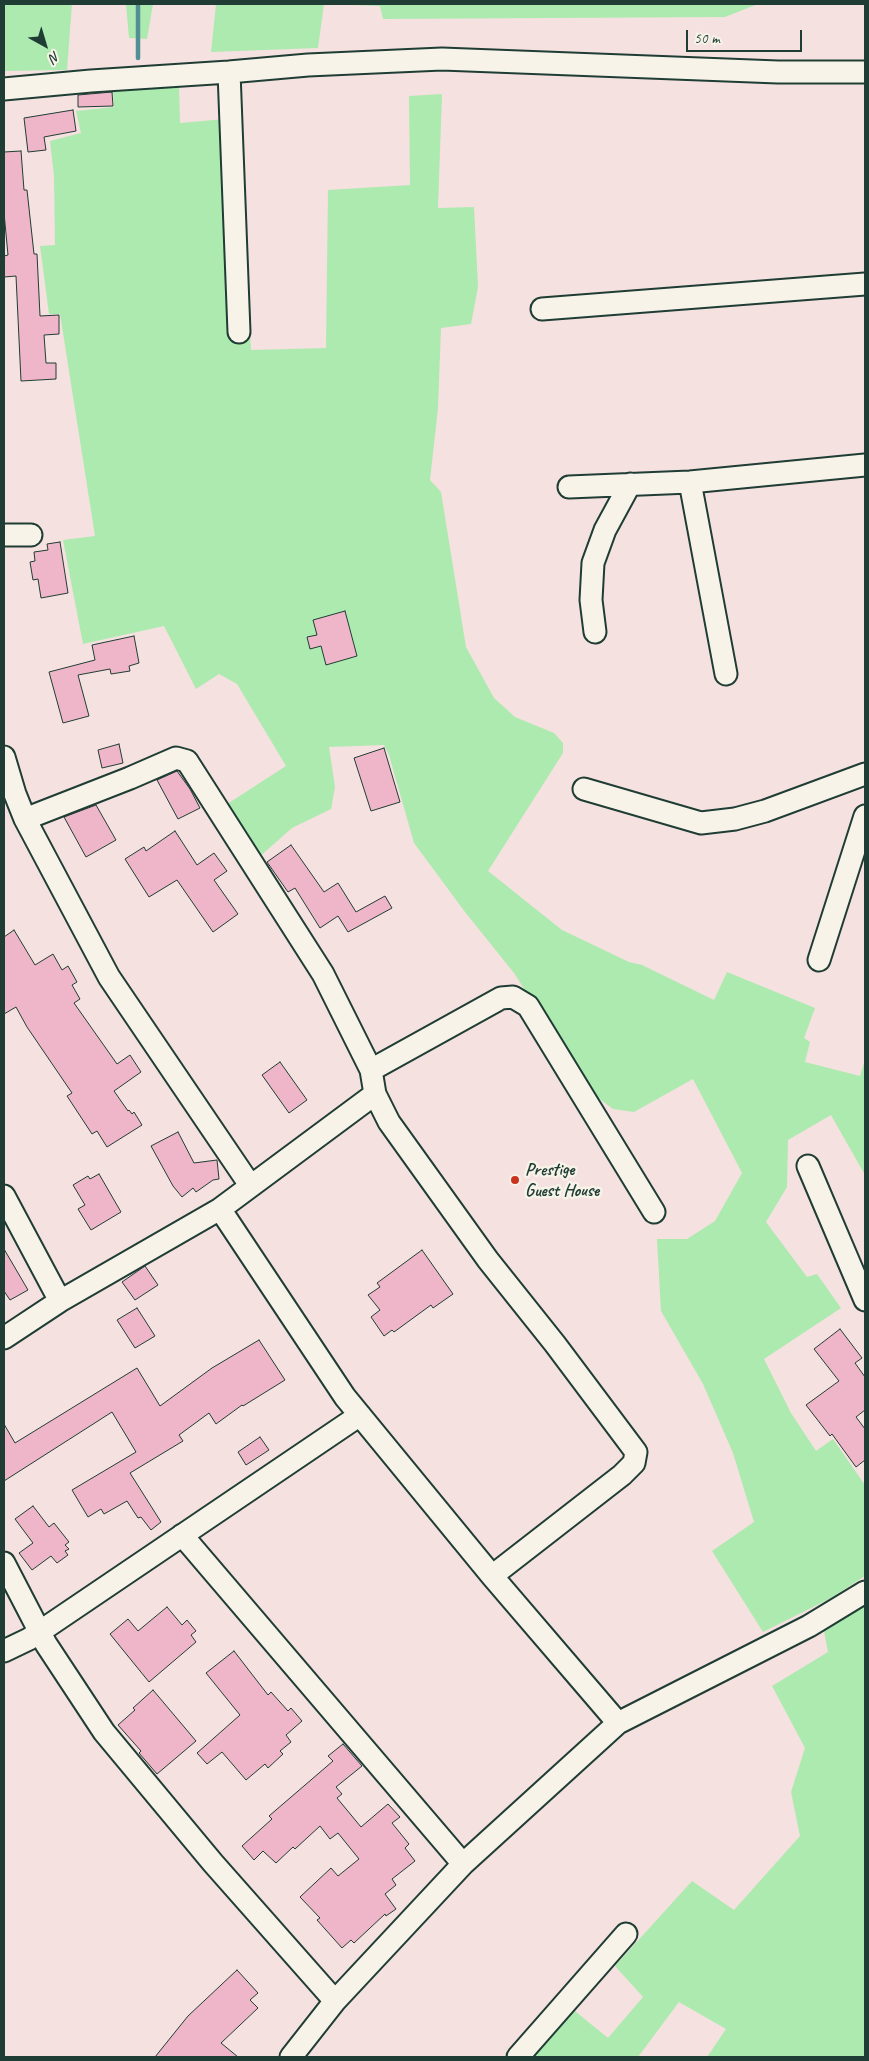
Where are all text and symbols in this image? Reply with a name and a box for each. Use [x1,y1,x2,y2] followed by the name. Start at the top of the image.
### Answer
[20,20,70,70] north arrow
[689,20,805,52] scale bar
[694,29,720,48] text: 50 m
[46,48,63,66] text: N
[525,1159,599,1202] place label: Prestige Guest House
[509,1174,521,1186] marker: Prestige Guest House

